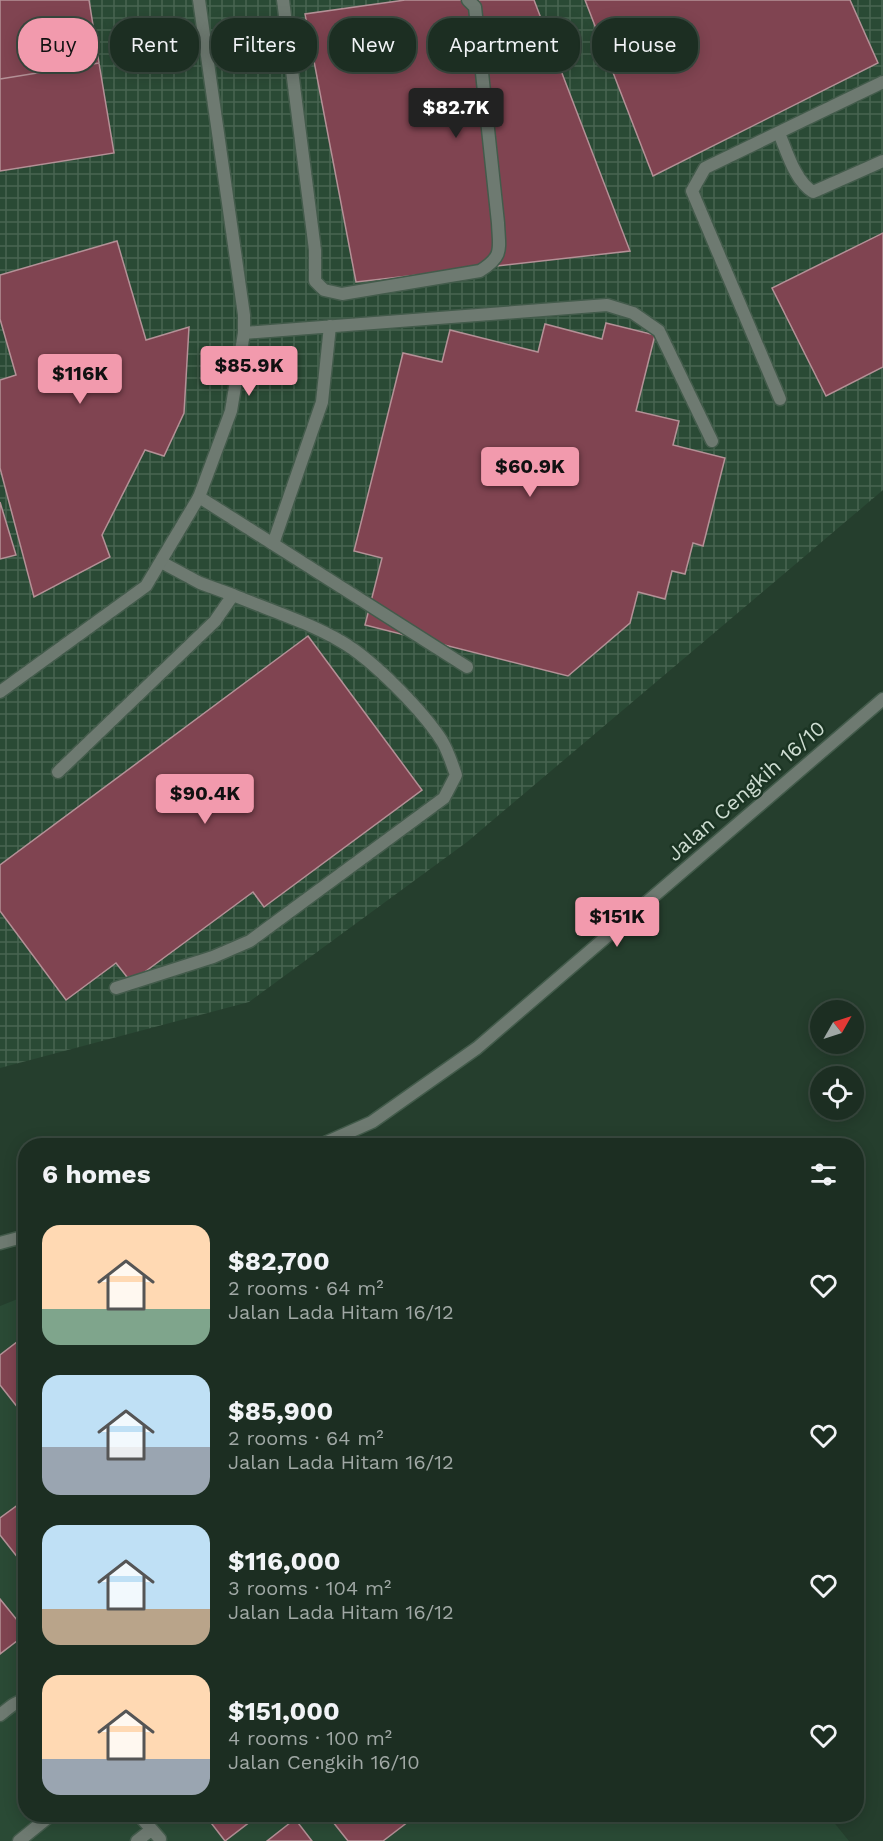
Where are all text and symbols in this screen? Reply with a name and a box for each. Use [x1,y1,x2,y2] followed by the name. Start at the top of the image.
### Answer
[18,18,98,72] chip: Buy
[110,18,199,72] chip: Rent
[211,18,317,72] chip: Filters
[329,18,416,72] chip: New
[428,18,580,72] chip: Apartment
[592,18,698,72] chip: House
[407,88,505,139] pin: $82.7K
[423,95,489,119] text: $82.7K
[200,346,298,397] pin: $85.9K
[215,353,284,377] text: $85.9K
[38,354,122,405] pin: $116K
[52,361,108,385] text: $116K
[481,447,579,498] pin: $60.9K
[495,454,565,478] text: $60.9K
[662,715,830,866] street label: Jalan Cengkih 16/10
[156,774,254,825] pin: $90.4K
[170,781,240,805] text: $90.4K
[575,897,659,948] pin: $151K
[589,904,645,928] text: $151K
[810,1000,864,1054] north arrow
[810,1000,864,1120] map controls
[810,1066,864,1120] button: locate
[807,1158,840,1191] icon: filters
[42,1159,151,1189] text: 6 homes
[228,1246,330,1276] text: $82,700
[90,1249,162,1321] icon: home
[807,1269,840,1302] icon: heart
[228,1276,384,1300] text: 2 rooms · 64 m²
[228,1300,454,1324] text: Jalan Lada Hitam 16/12
[228,1396,333,1426] text: $85,900
[90,1399,162,1471] icon: home
[807,1419,840,1452] icon: heart
[228,1426,384,1450] text: 2 rooms · 64 m²
[228,1450,454,1474] text: Jalan Lada Hitam 16/12
[228,1546,341,1576] text: $116,000
[90,1549,162,1621] icon: home
[807,1569,840,1602] icon: heart
[228,1576,391,1600] text: 3 rooms · 104 m²
[228,1600,454,1624] text: Jalan Lada Hitam 16/12
[228,1696,340,1726] text: $151,000
[90,1699,162,1771] icon: home
[807,1719,840,1752] icon: heart
[228,1726,392,1750] text: 4 rooms · 100 m²
[228,1750,420,1774] text: Jalan Cengkih 16/10

